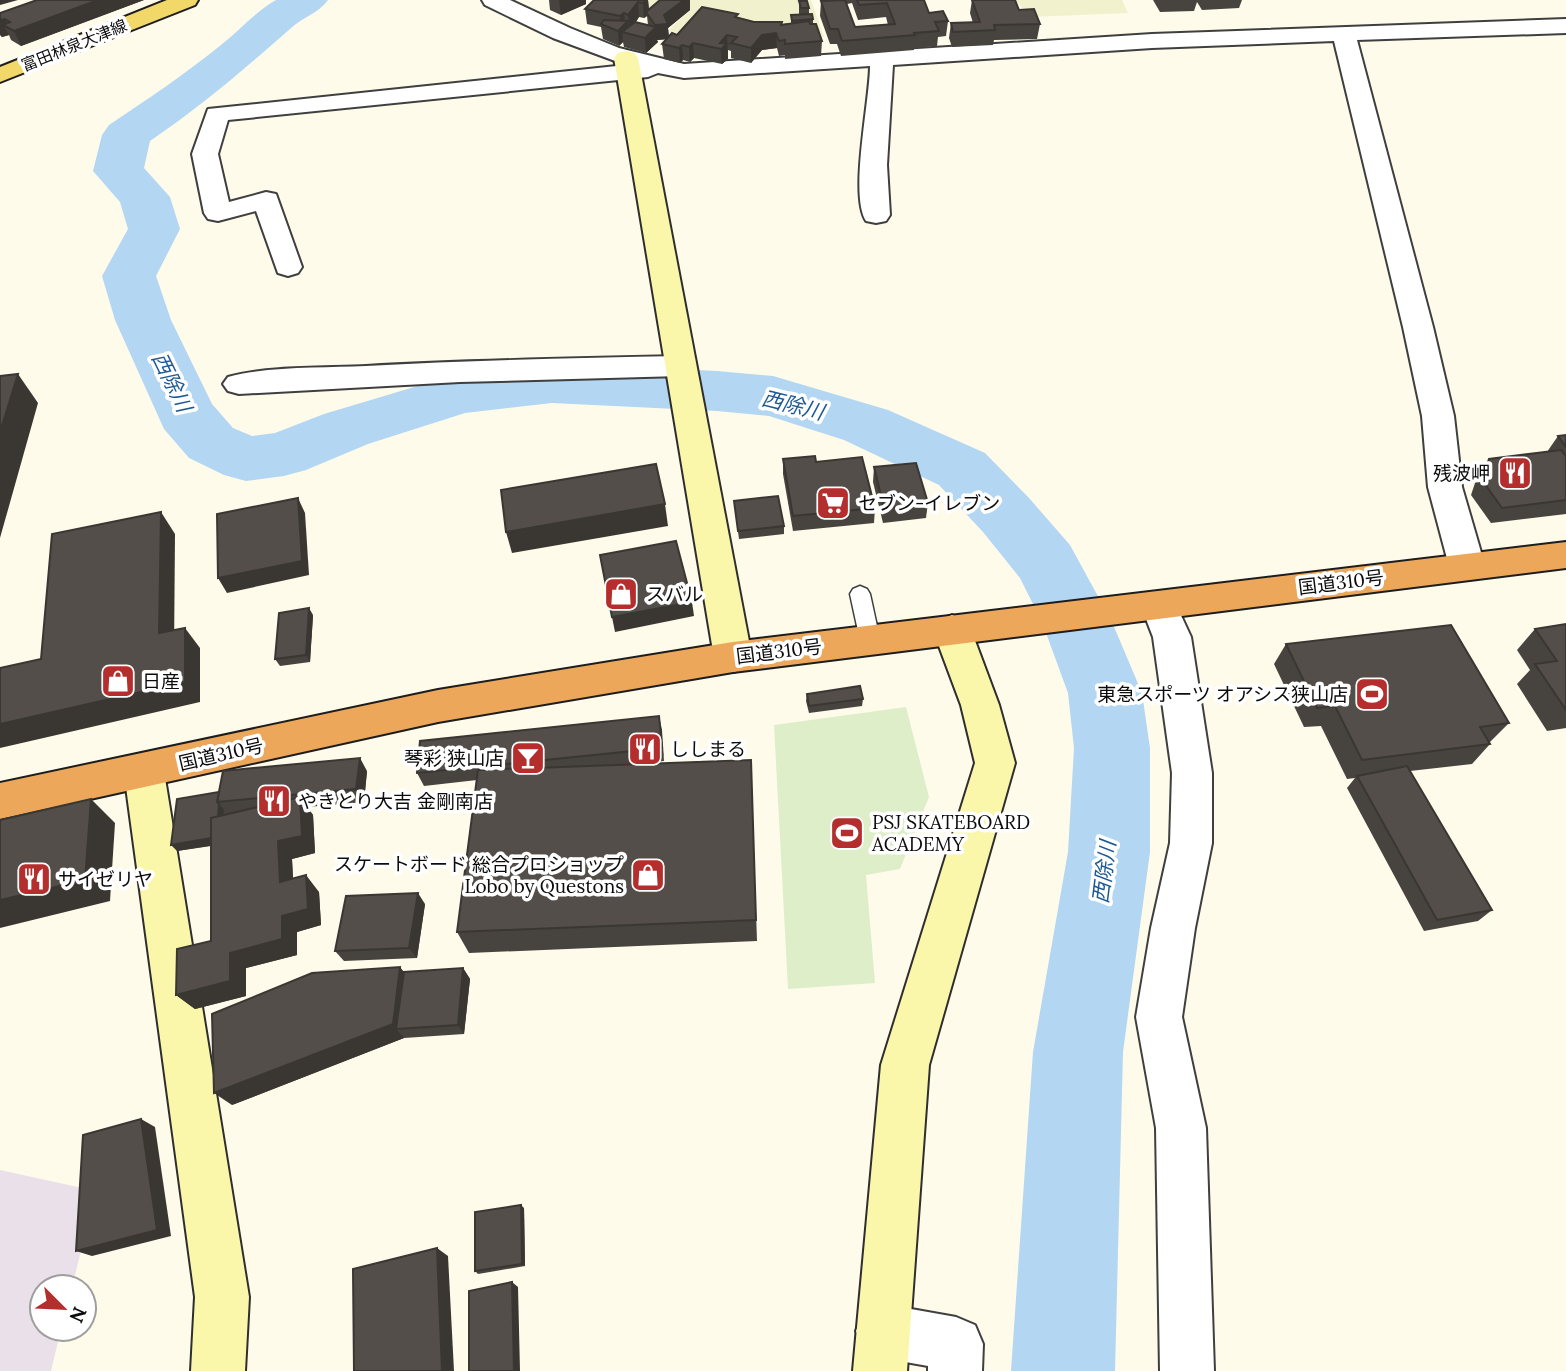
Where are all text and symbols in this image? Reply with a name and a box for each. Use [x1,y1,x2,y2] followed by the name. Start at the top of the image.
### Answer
[18,15,130,75] street label: 富田林泉大津線
[146,348,199,418] water label: 西除川
[759,384,829,426] water label: 西除川
[1496,454,1534,492] restaurant icon: 残波岬
[1433,461,1490,485] place label: 残波岬
[814,484,852,522] supermarket icon: セブン-イレブン
[858,491,1000,515] place label: セブン-イレブン
[1297,565,1385,599] street label: 国道310号
[602,575,640,613] shop icon: スバル
[646,582,703,606] place label: スバル
[735,634,823,668] street label: 国道310号
[99,662,137,700] shop icon: 日産
[142,669,180,693] place label: 日産
[1353,675,1391,713] sports icon: 東急スポーツ オアシス狭山店
[1097,682,1348,706] place label: 東急スポーツ オアシス狭山店
[626,730,664,768] restaurant icon: ししまる
[176,733,266,775] street label: 国道310号
[670,737,746,761] place label: ししまる
[509,739,547,777] bar icon: 琴彩 狭山店
[404,746,504,770] place label: 琴彩 狭山店
[255,782,293,820] restaurant icon: やきとり大吉 金剛南店
[298,789,493,813] place label: やきとり大吉 金剛南店
[871,810,1030,856] place label: PSJ SKATEBOARD ACADEMY
[828,814,866,852] sports icon: PSJ SKATEBOARD ACADEMY
[1087,837,1121,905] water label: 西除川
[334,852,624,898] place label: スケートボード 総合プロショップ Lobo by Questons
[629,856,667,894] shop icon: スケートボード 総合プロショップ Lobo by Questons
[15,860,53,898] restaurant icon: サイゼリヤ
[58,867,153,891] place label: サイゼリヤ
[28,1273,98,1343] north arrow
[64,1303,92,1327] text: N

